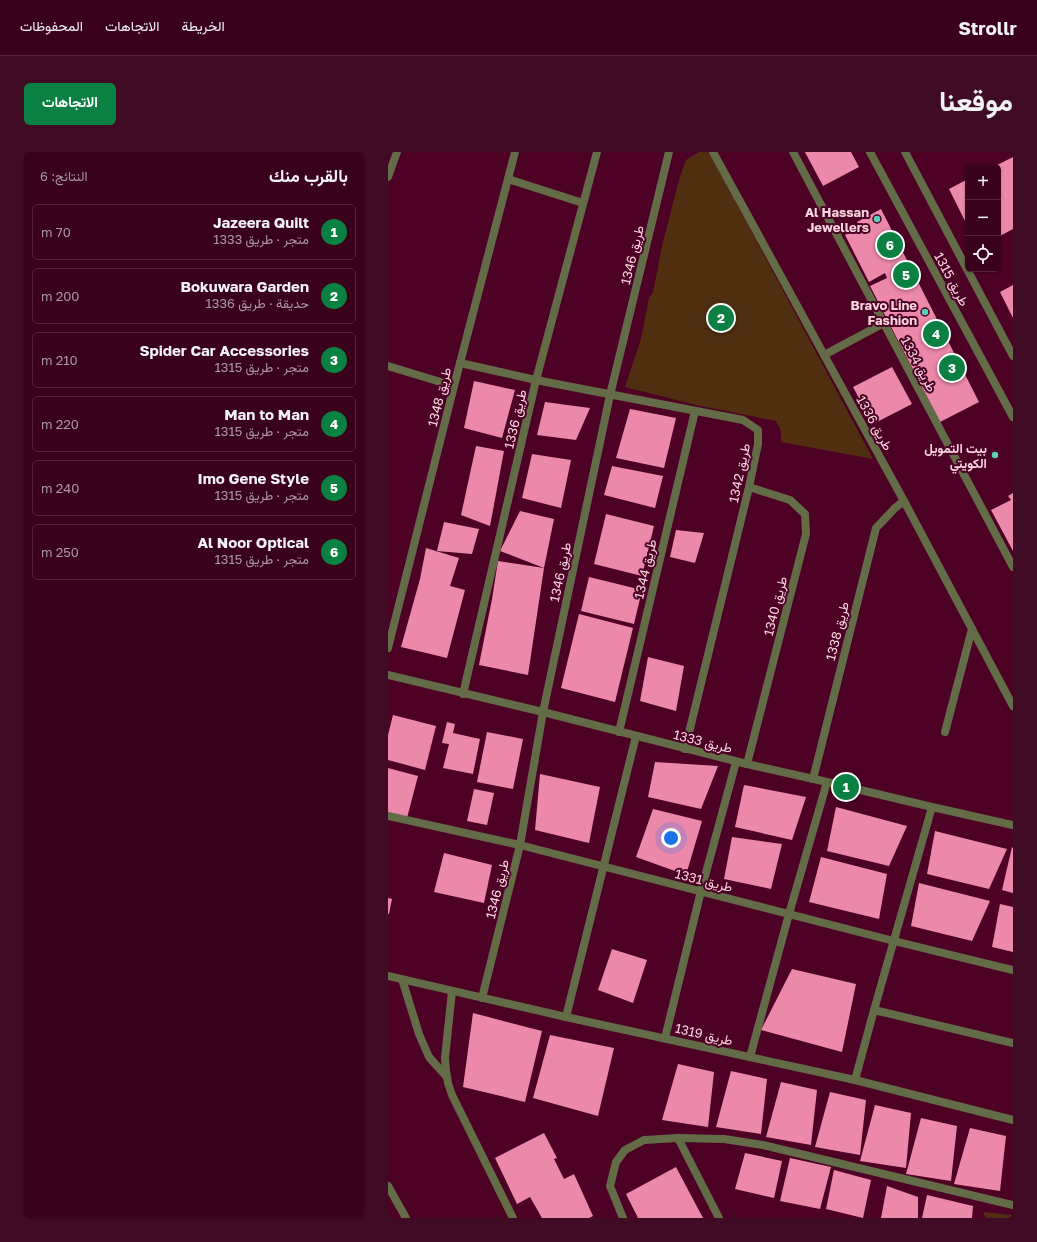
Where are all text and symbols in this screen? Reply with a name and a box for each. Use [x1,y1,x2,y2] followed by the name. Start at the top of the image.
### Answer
[958,16,1017,39] text: Strollr
[20,17,83,34] text: المحفوظات
[105,17,159,34] text: الاتجاهات
[181,17,225,34] text: الخريطة
[24,83,116,125] button: الاتجاهات
[939,84,1013,117] text: موقعنا
[965,164,1001,272] map controls
[965,164,1001,200] button: +
[269,165,348,186] text: بالقرب منك
[40,168,87,184] text: النتائج: 6
[965,200,1001,236] button: −
[805,204,869,235] place label: Al Hassan Jewellers
[213,213,309,231] text: Jazeera Quilt
[872,214,882,224] marker: Al Hassan Jewellers
[41,224,71,240] text: 70 m
[331,224,337,240] text: 1
[617,224,648,287] street label: طريق 1346
[877,230,903,260] pin: 6
[213,231,309,247] text: متجر · طريق 1333
[965,236,1001,272] button: locate
[930,249,973,309] street label: طريق 1315
[893,260,919,290] pin: 5
[180,277,309,295] text: Bokuwara Garden
[41,288,79,304] text: 200 m
[330,288,338,304] text: 2
[206,295,309,311] text: حديقة · طريق 1336
[851,297,917,328] place label: Bravo Line Fashion
[708,303,734,333] pin: 2
[920,307,930,317] marker: Bravo Line Fashion
[923,319,949,349] pin: 4
[898,334,940,394] street label: طريق 1334
[139,341,309,359] text: Spider Car Accessories
[41,352,78,368] text: 210 m
[330,352,338,368] text: 3
[939,353,965,383] pin: 3
[215,359,309,375] text: متجر · طريق 1315
[424,366,455,429] street label: طريق 1348
[500,388,531,450] street label: طريق 1336
[853,393,897,454] street label: طريق 1336
[224,405,309,423] text: Man to Man
[41,416,79,432] text: 220 m
[330,416,338,432] text: 4
[215,423,309,439] text: متجر · طريق 1315
[924,440,987,474] place label: بيت التمويل الكويتي
[725,442,754,504] street label: طريق 1342
[990,450,1000,460] marker: بيت التمويل الكويتي
[198,469,309,487] text: Imo Gene Style
[41,480,79,496] text: 240 m
[330,480,338,496] text: 5
[215,487,309,503] text: متجر · طريق 1315
[198,533,309,551] text: Al Noor Optical
[630,538,661,601] street label: طريق 1344
[546,541,575,603] street label: طريق 1346
[41,544,79,560] text: 250 m
[330,544,338,560] text: 6
[215,551,309,567] text: متجر · طريق 1315
[760,575,791,638] street label: طريق 1340
[822,600,853,662] street label: طريق 1338
[672,726,734,757] street label: طريق 1333
[833,772,859,802] pin: 1
[661,828,681,848] your location
[482,858,513,921] street label: طريق 1346
[673,865,734,896] street label: طريق 1331
[673,1020,734,1049] street label: طريق 1319

